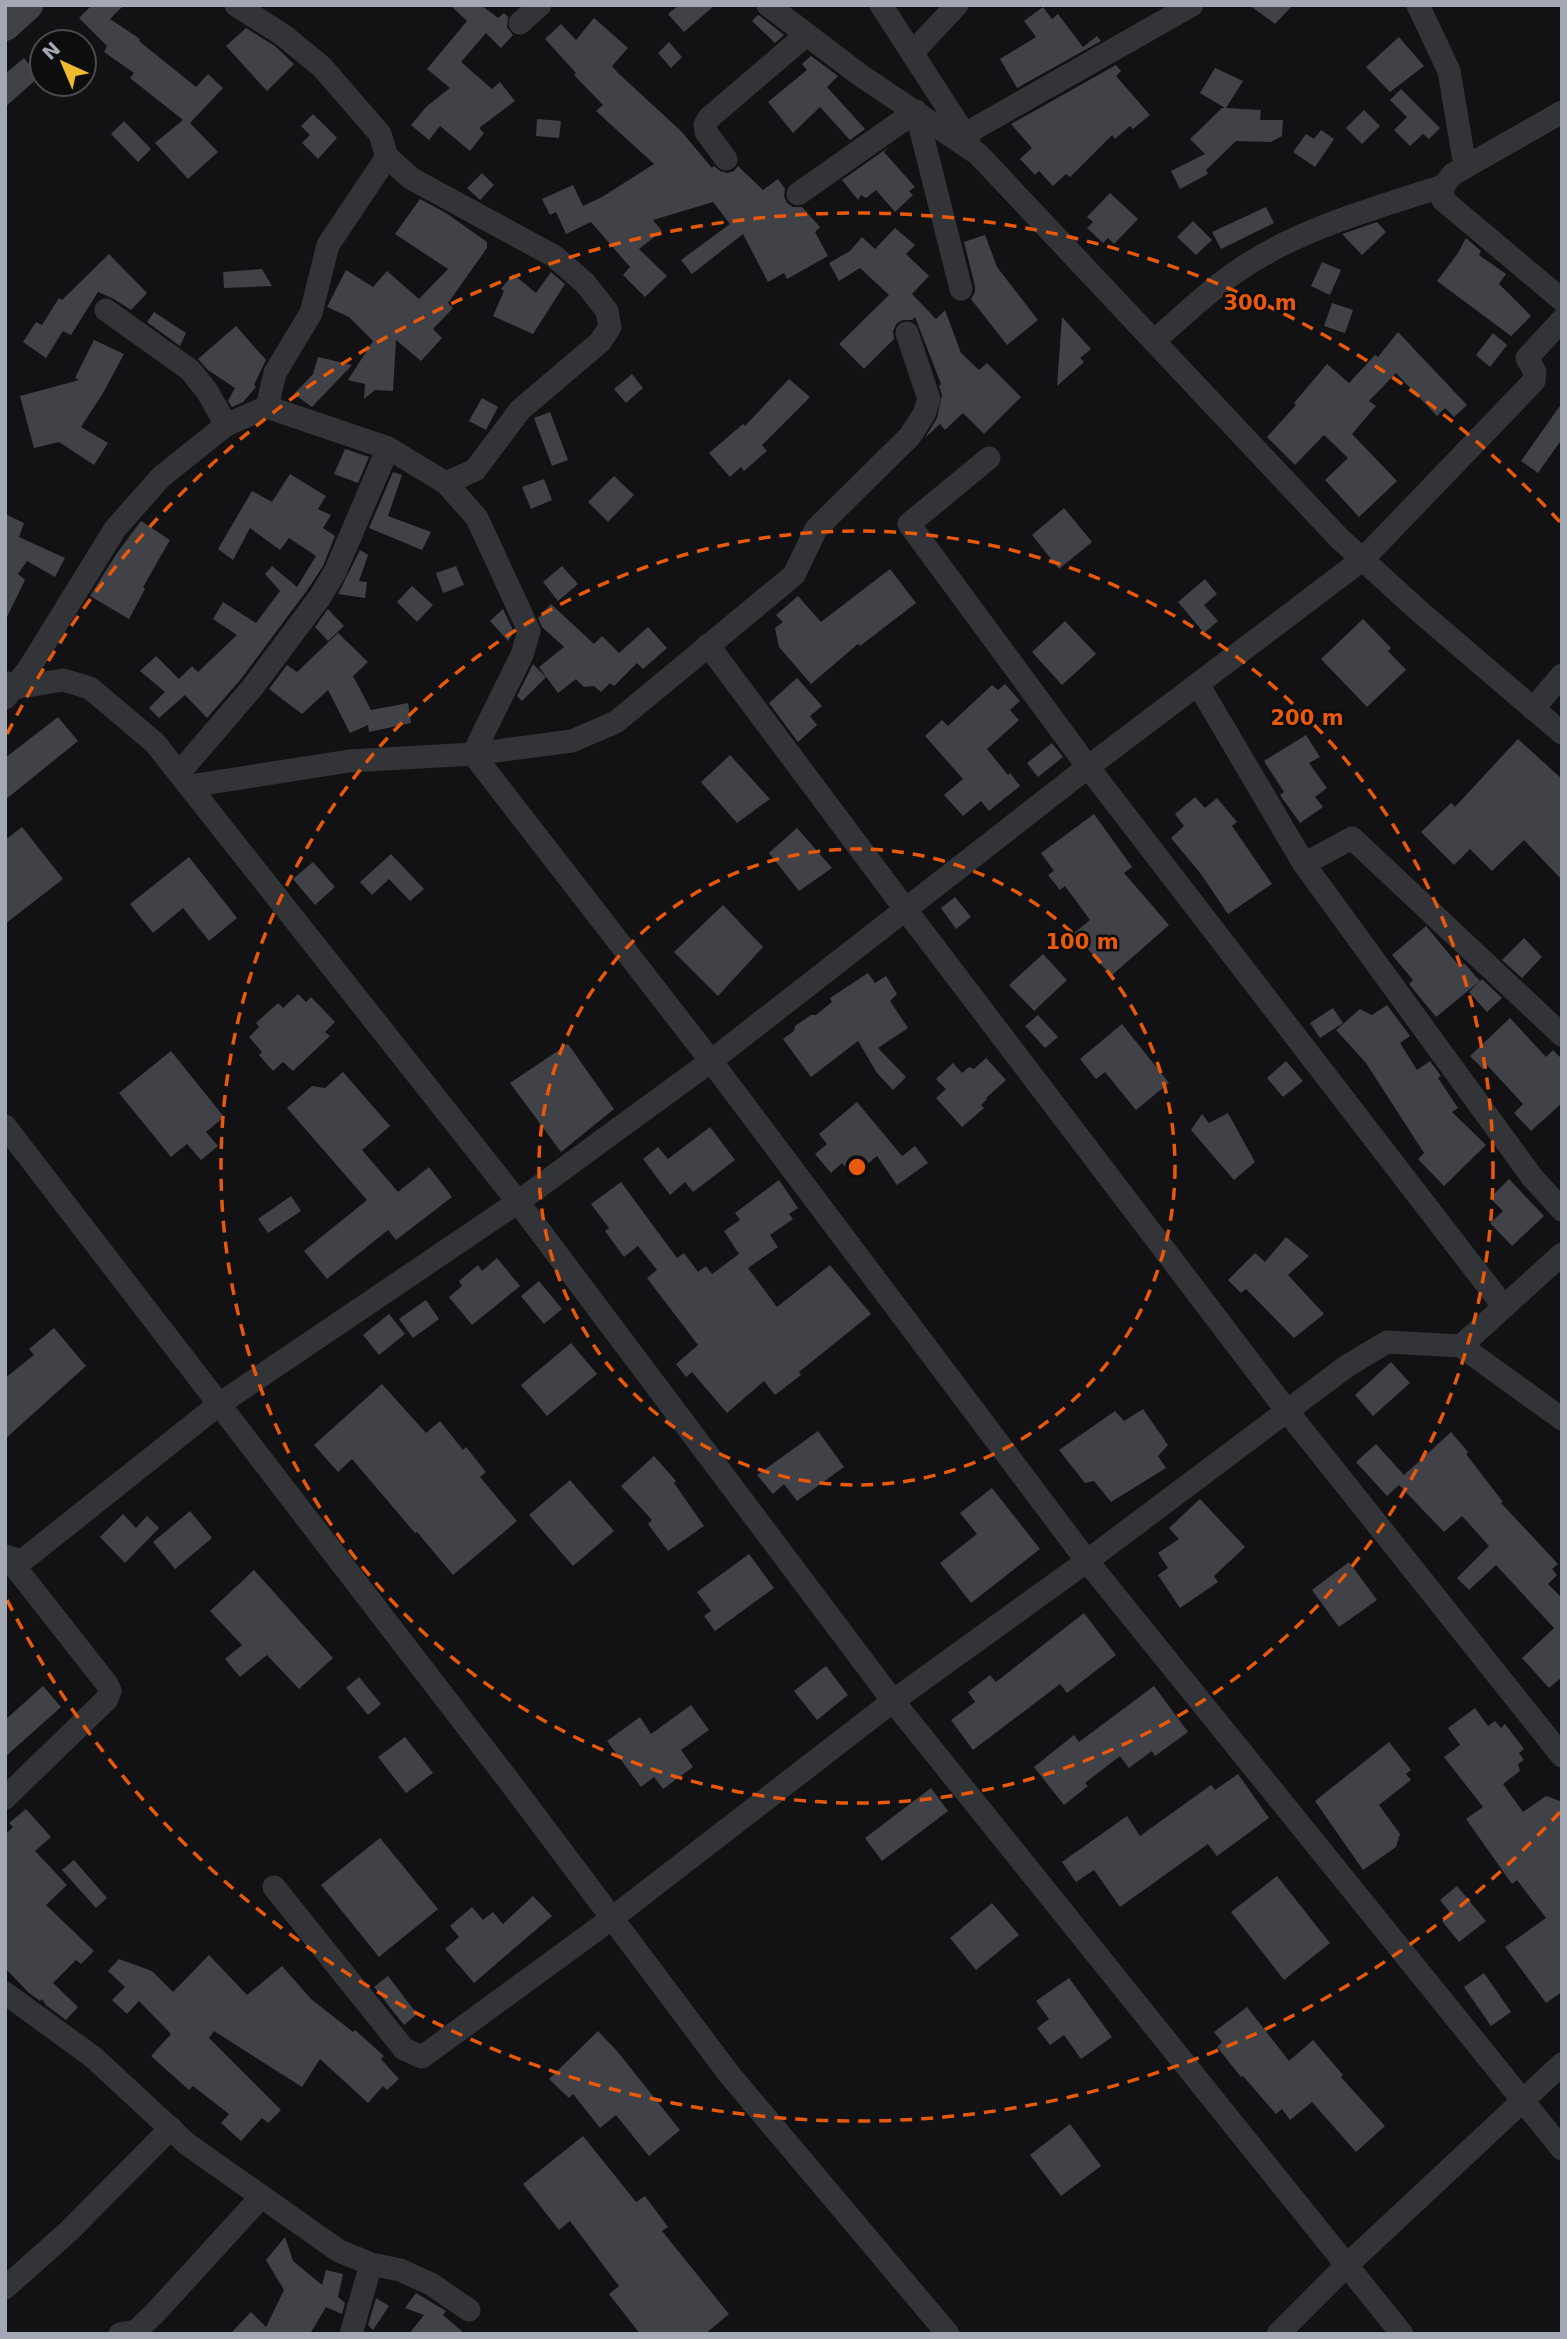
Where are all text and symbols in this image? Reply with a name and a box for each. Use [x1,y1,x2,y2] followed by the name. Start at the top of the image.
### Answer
[28,28,98,98] north arrow
[38,37,65,64] text: N
[1223,291,1297,315] text: 300 m
[1270,706,1344,730] text: 200 m
[1045,930,1119,954] text: 100 m
[845,1155,869,1179] centre of rings

